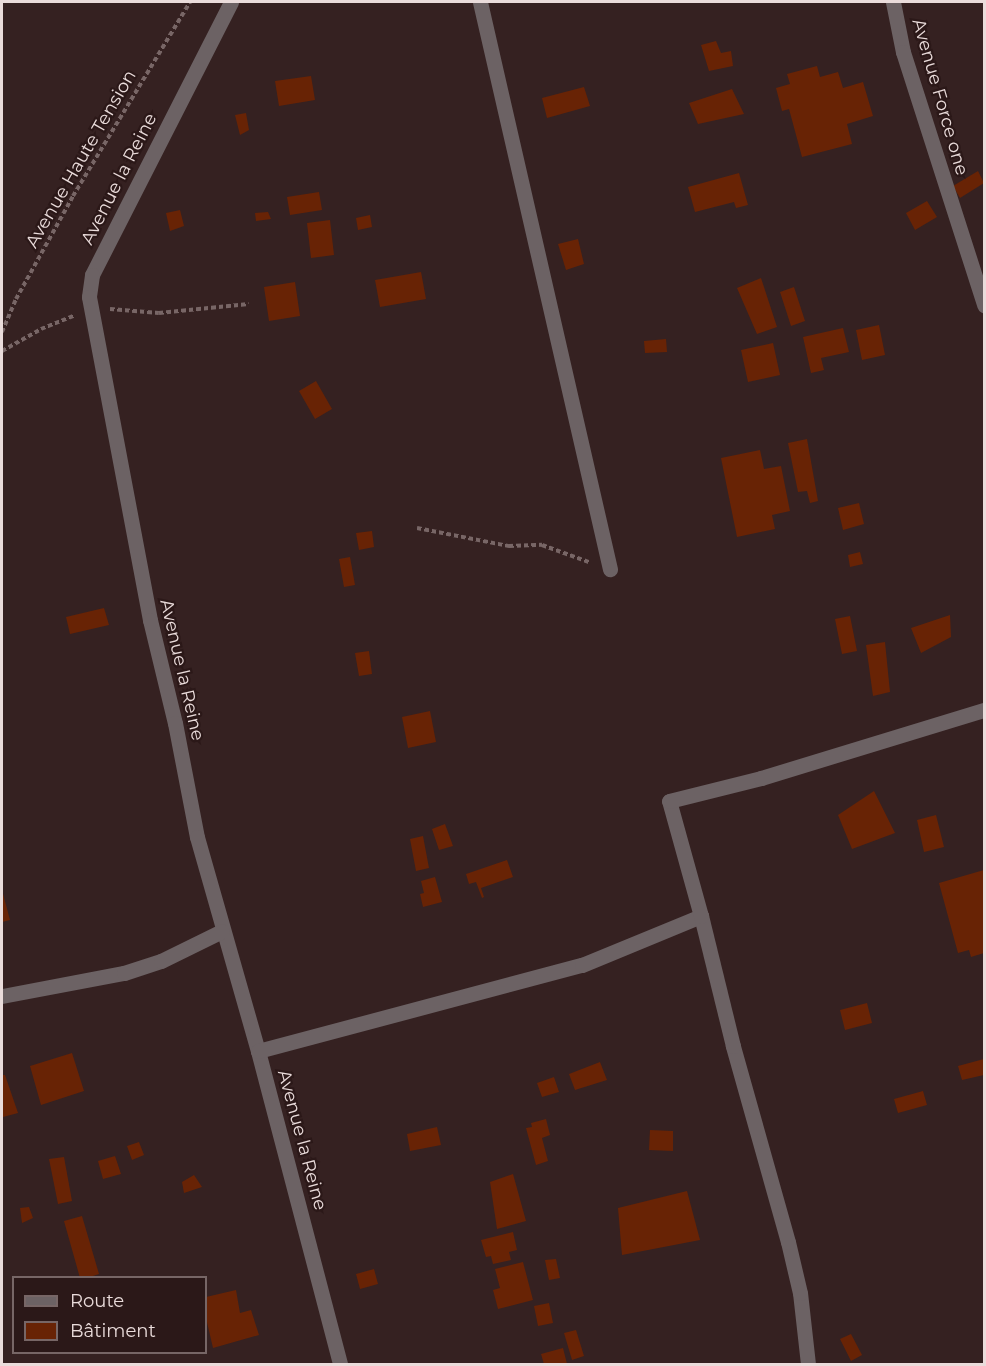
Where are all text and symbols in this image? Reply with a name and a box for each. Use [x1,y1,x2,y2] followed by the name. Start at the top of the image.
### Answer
[907,16,973,178] street label: Avenue Force one
[21,66,141,252] street label: Avenue Haute Tension
[77,110,161,248] street label: Avenue la Reine
[155,597,209,743] street label: Avenue la Reine
[273,1067,331,1213] street label: Avenue la Reine
[12,1276,207,1354] legend
[70,1290,124,1312] text: Route
[70,1320,156,1342] text: Bâtiment

